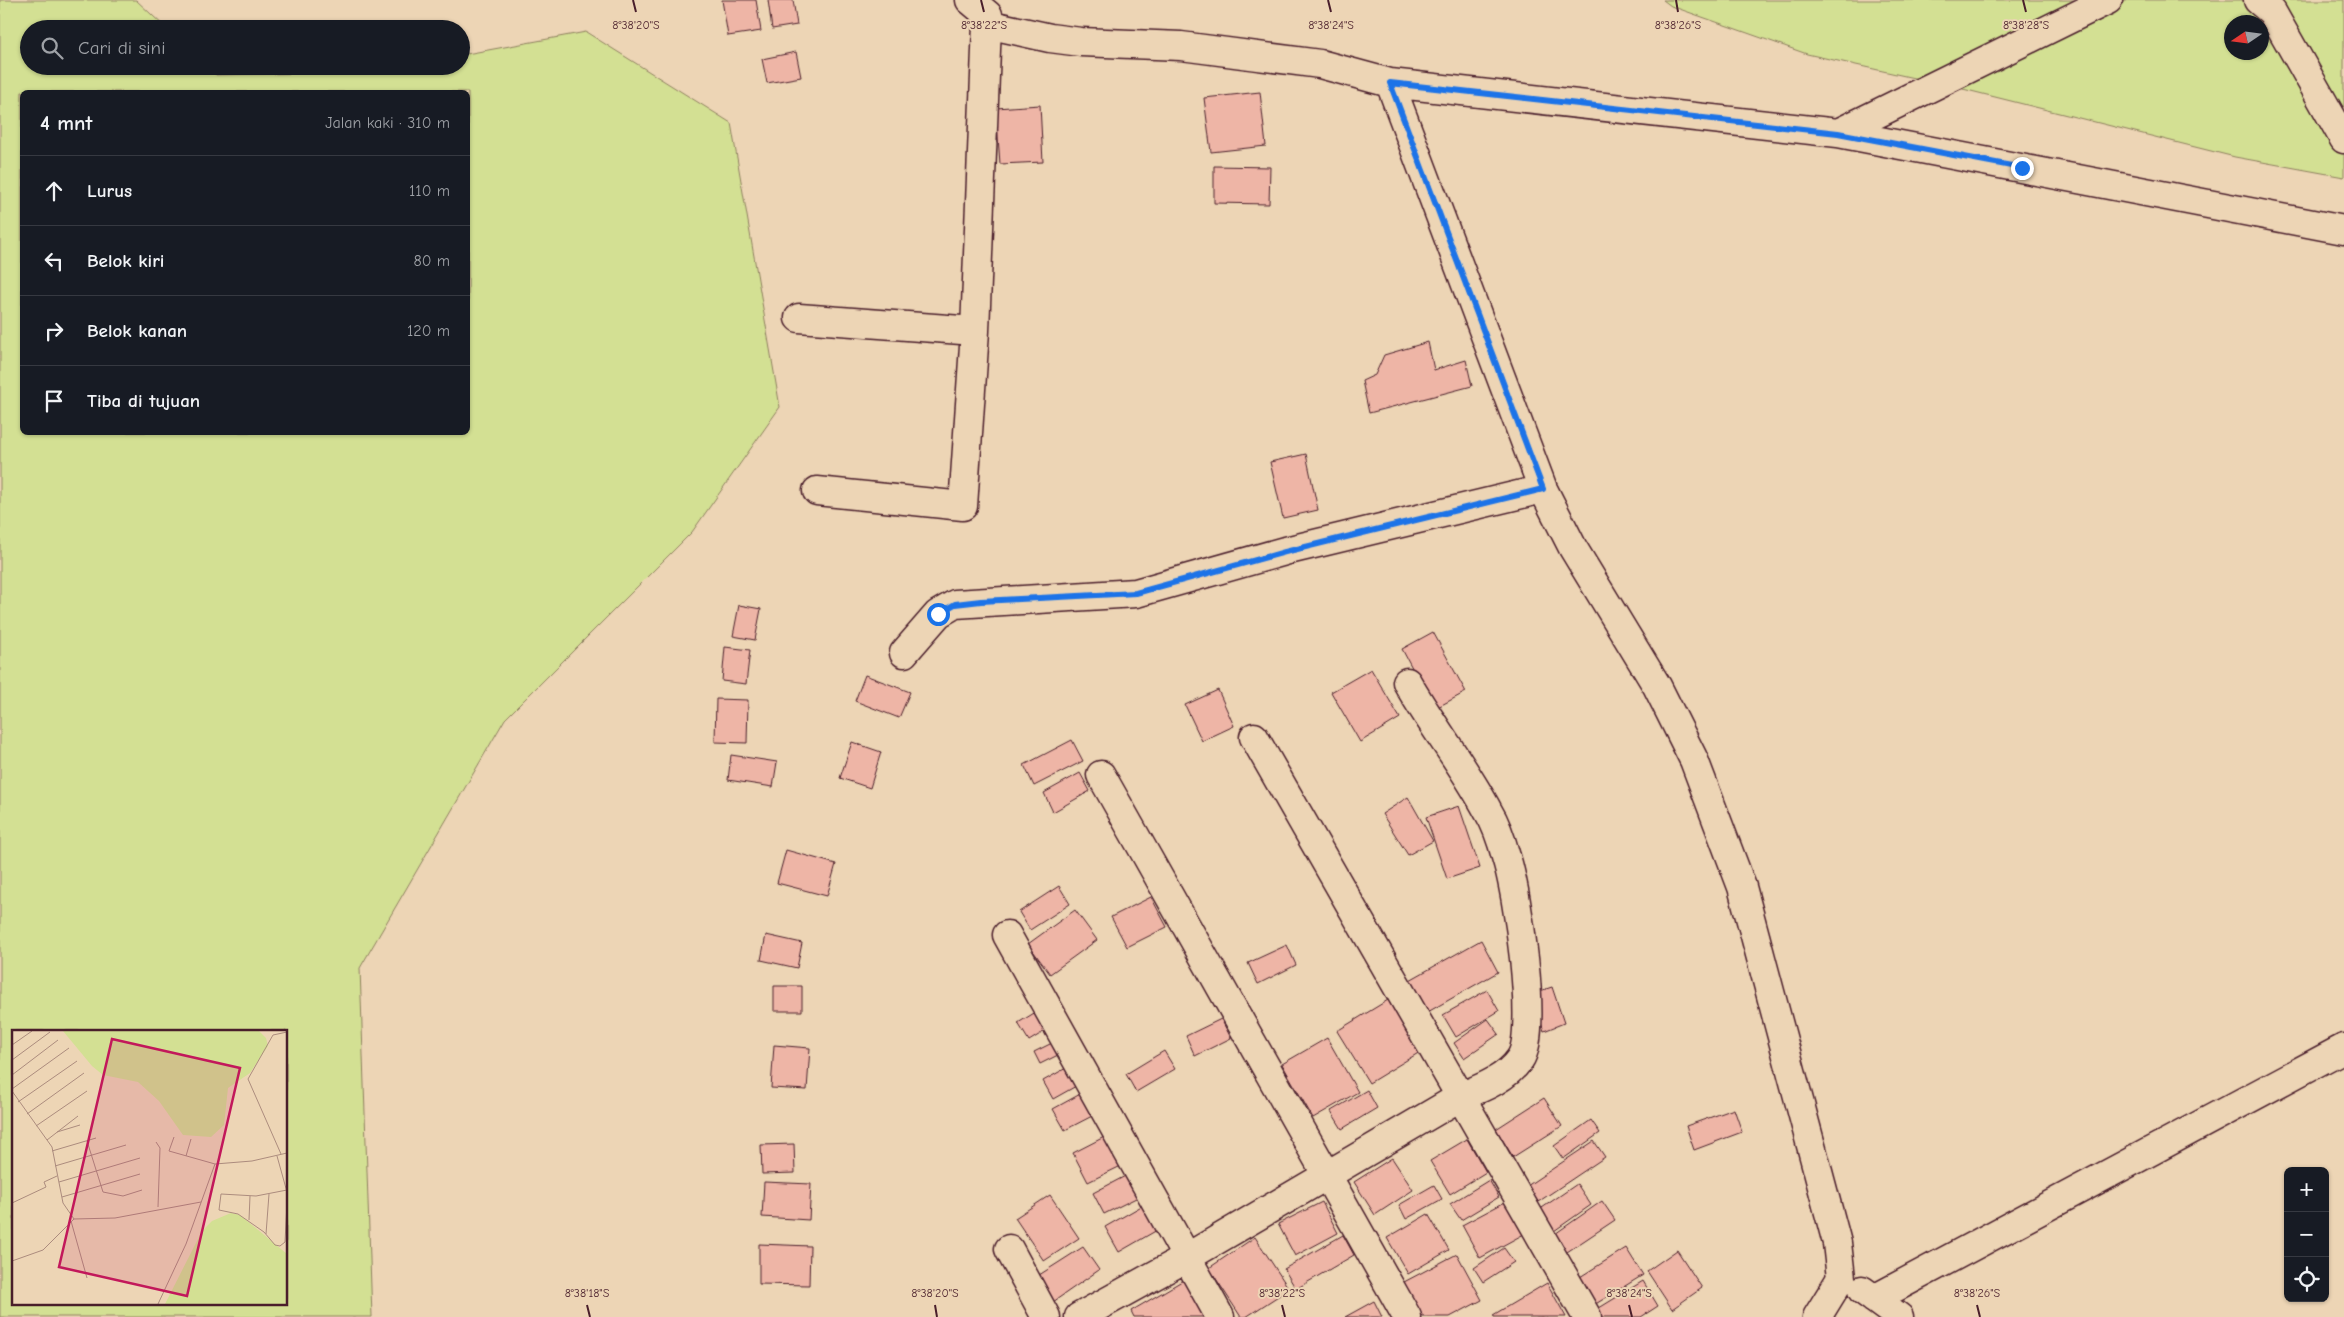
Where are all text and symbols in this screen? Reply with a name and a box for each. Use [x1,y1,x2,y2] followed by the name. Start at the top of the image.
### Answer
[2224,15,2269,60] north arrow
[612,18,660,32] text: 8°38'20"S
[961,18,1007,32] text: 8°38'22"S
[1308,18,1354,32] text: 8°38'24"S
[1655,18,1702,32] text: 8°38'26"S
[2003,18,2049,32] text: 8°38'28"S
[20,20,470,75] search box
[38,34,66,62] icon: search
[78,37,165,59] text: Cari di sini
[40,111,92,135] text: 4 mnt
[325,114,450,132] text: Jalan kaki · 310 m
[2011,157,2034,180] route end
[40,177,68,205] icon: ahead
[87,180,132,202] text: Lurus
[409,182,450,200] text: 110 m
[40,247,68,275] icon: left
[87,250,164,272] text: Belok kiri
[413,252,450,270] text: 80 m
[40,317,68,345] icon: right
[87,320,187,342] text: Belok kanan
[407,322,450,340] text: 120 m
[40,387,68,415] icon: arrive
[87,390,200,412] text: Tiba di tujuan
[927,603,950,626] route start
[12,1030,288,1304] inset map
[2284,1167,2329,1302] map controls
[2284,1167,2329,1212] button: +
[2284,1212,2329,1257] button: −
[2284,1257,2329,1302] button: locate
[565,1286,610,1300] text: 8°38'18"S
[911,1286,959,1300] text: 8°38'20"S
[1259,1286,1305,1300] text: 8°38'22"S
[1606,1286,1652,1300] text: 8°38'24"S
[1954,1286,2001,1300] text: 8°38'26"S

